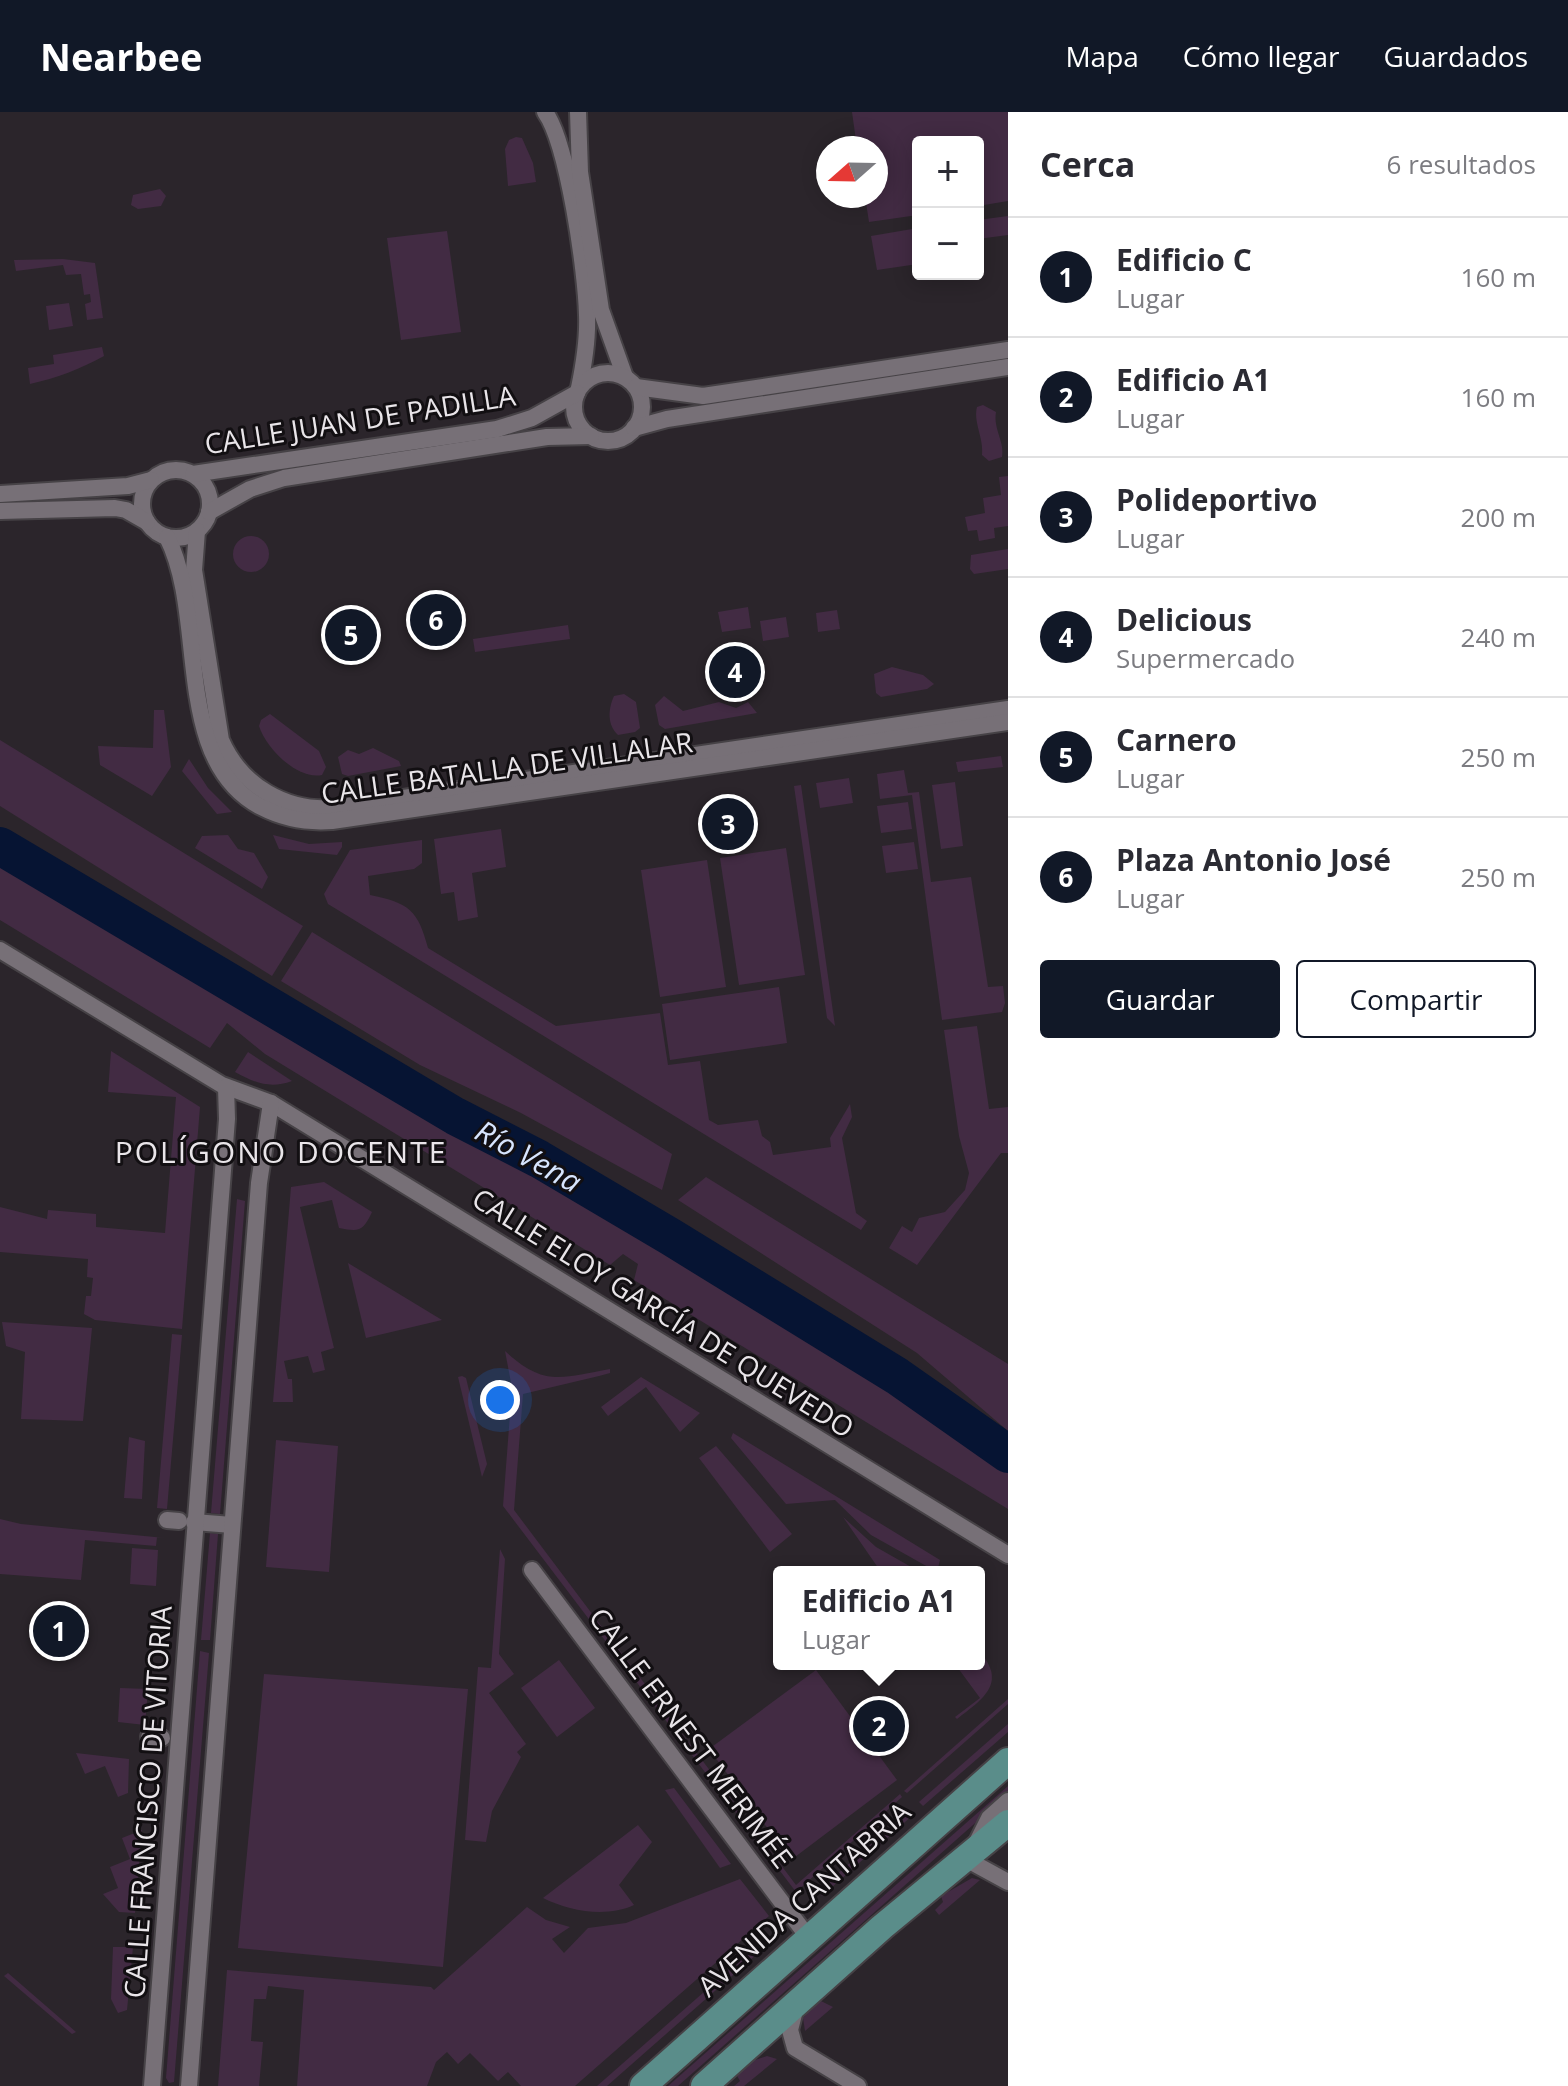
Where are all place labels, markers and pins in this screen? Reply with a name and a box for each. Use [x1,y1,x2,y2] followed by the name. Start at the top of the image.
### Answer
[410,590,462,650] pin: 6
[325,605,377,665] pin: 5
[709,642,761,702] pin: 4
[702,794,754,854] pin: 3
[33,1601,85,1661] pin: 1
[853,1696,905,1756] pin: 2

